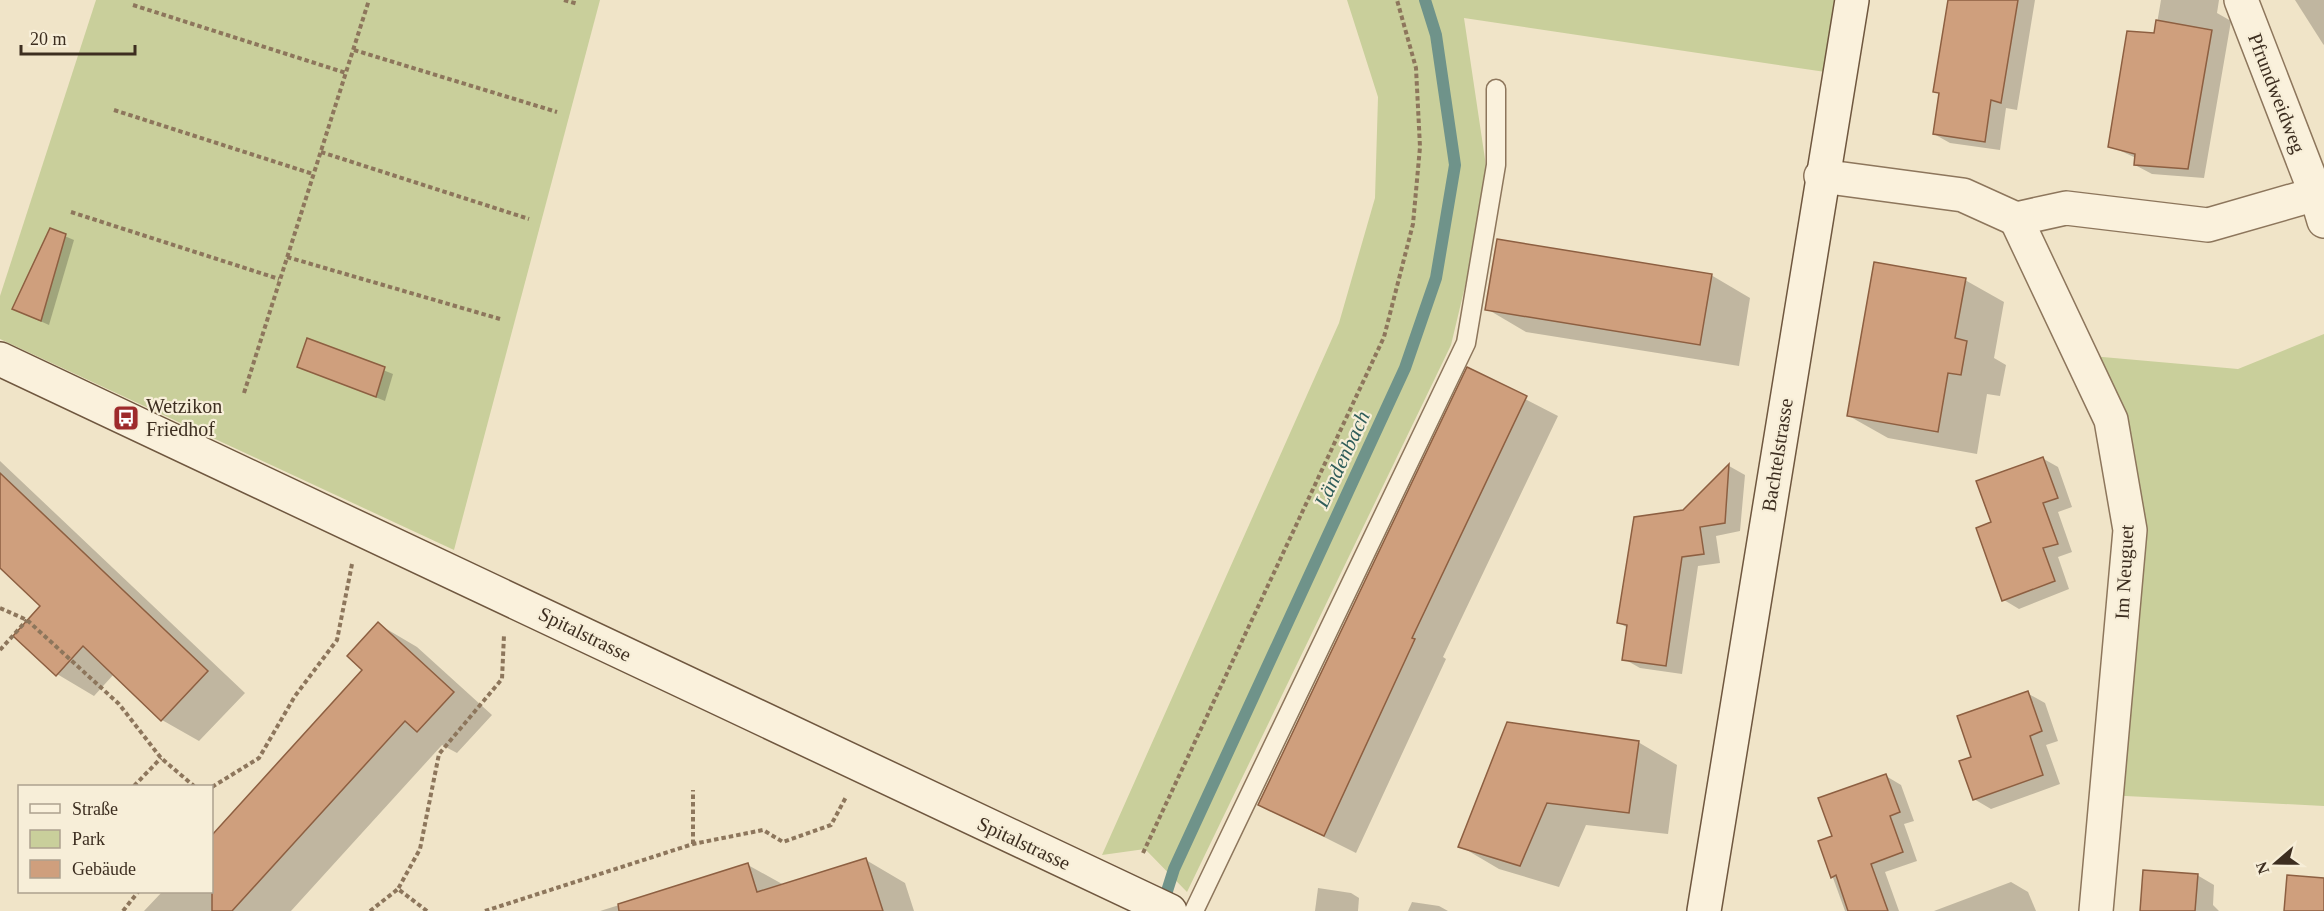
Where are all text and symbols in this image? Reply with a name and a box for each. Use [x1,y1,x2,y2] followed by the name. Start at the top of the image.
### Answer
[21,18,135,56] scale bar
[30,29,67,49] text: 20 m
[2243,30,2310,156] street label: Pfrundweidweg
[146,395,222,440] place label: Wetzikon Friedhof
[1757,397,1797,513] street label: Bachtelstrasse
[111,403,141,433] bus stop icon: Wetzikon Friedhof
[1309,407,1375,512] water label: Ländenbach
[2111,524,2138,620] street label: Im Neuguet
[535,602,635,667] street label: Spitalstrasse
[18,785,213,893] legend
[72,799,118,819] text: Straße
[974,812,1074,875] street label: Spitalstrasse
[72,829,105,849] text: Park
[2246,833,2306,893] north arrow
[72,859,136,879] text: Gebäude
[2252,859,2272,876] text: N

